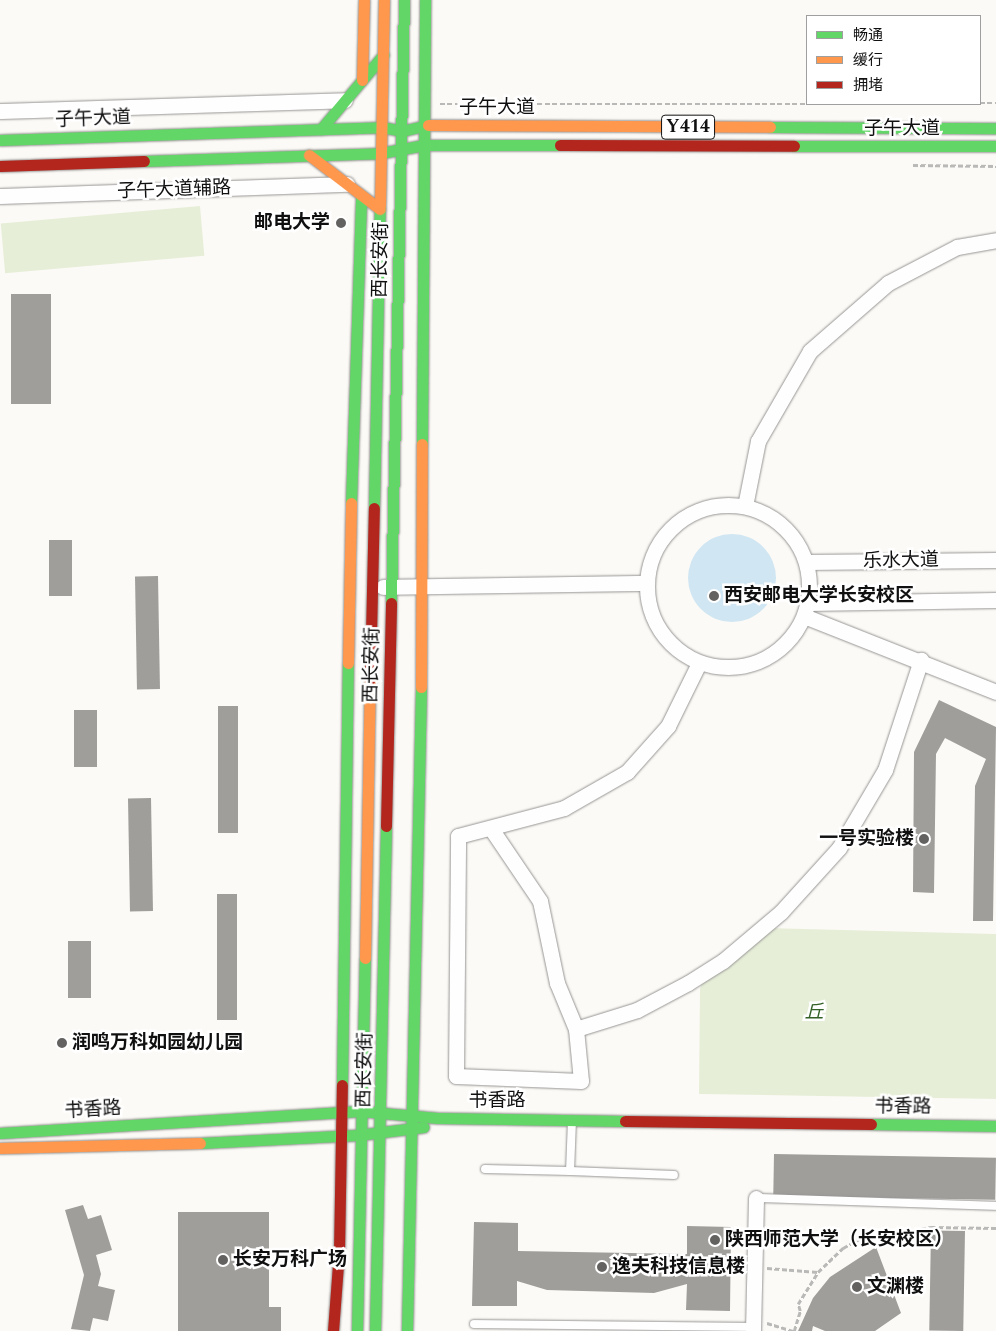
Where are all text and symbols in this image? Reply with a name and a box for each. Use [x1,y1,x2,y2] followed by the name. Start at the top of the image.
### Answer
[806,15,981,105] legend
[853,24,883,47] text: 畅通
[853,49,883,72] text: 缓行
[853,74,883,97] text: 拥堵
[459,97,535,119] street label: 子午大道
[55,106,131,132] street label: 子午大道
[660,111,716,142] road number: Y414
[864,118,940,140] street label: 子午大道
[117,177,231,203] street label: 子午大道辅路
[254,212,330,234] place label: 邮电大学
[334,216,348,230] marker: 邮电大学
[369,222,393,298] street label: 西长安街
[863,549,939,573] street label: 乐水大道
[724,585,914,607] place label: 西安邮电大学长安校区
[708,590,720,602] marker: 西安邮电大学长安校区
[360,627,384,703] street label: 西长安街
[819,828,914,850] place label: 一号实验楼
[918,833,930,845] marker: 一号实验楼
[805,1002,823,1024] park label: 丘
[72,1032,243,1054] place label: 润鸣万科如园幼儿园
[353,1032,377,1108] street label: 西长安街
[56,1037,68,1049] marker: 润鸣万科如园幼儿园
[469,1090,525,1112] street label: 书香路
[874,1095,932,1119] street label: 书香路
[64,1097,122,1123] street label: 书香路
[725,1229,953,1251] place label: 陕西师范大学（长安校区）
[709,1234,721,1246] marker: 陕西师范大学（长安校区）
[233,1249,347,1271] place label: 长安万科广场
[217,1254,229,1266] marker: 长安万科广场
[612,1256,745,1278] place label: 逸夫科技信息楼
[596,1261,608,1273] marker: 逸夫科技信息楼
[867,1276,924,1298] place label: 文渊楼
[851,1281,863,1293] marker: 文渊楼

